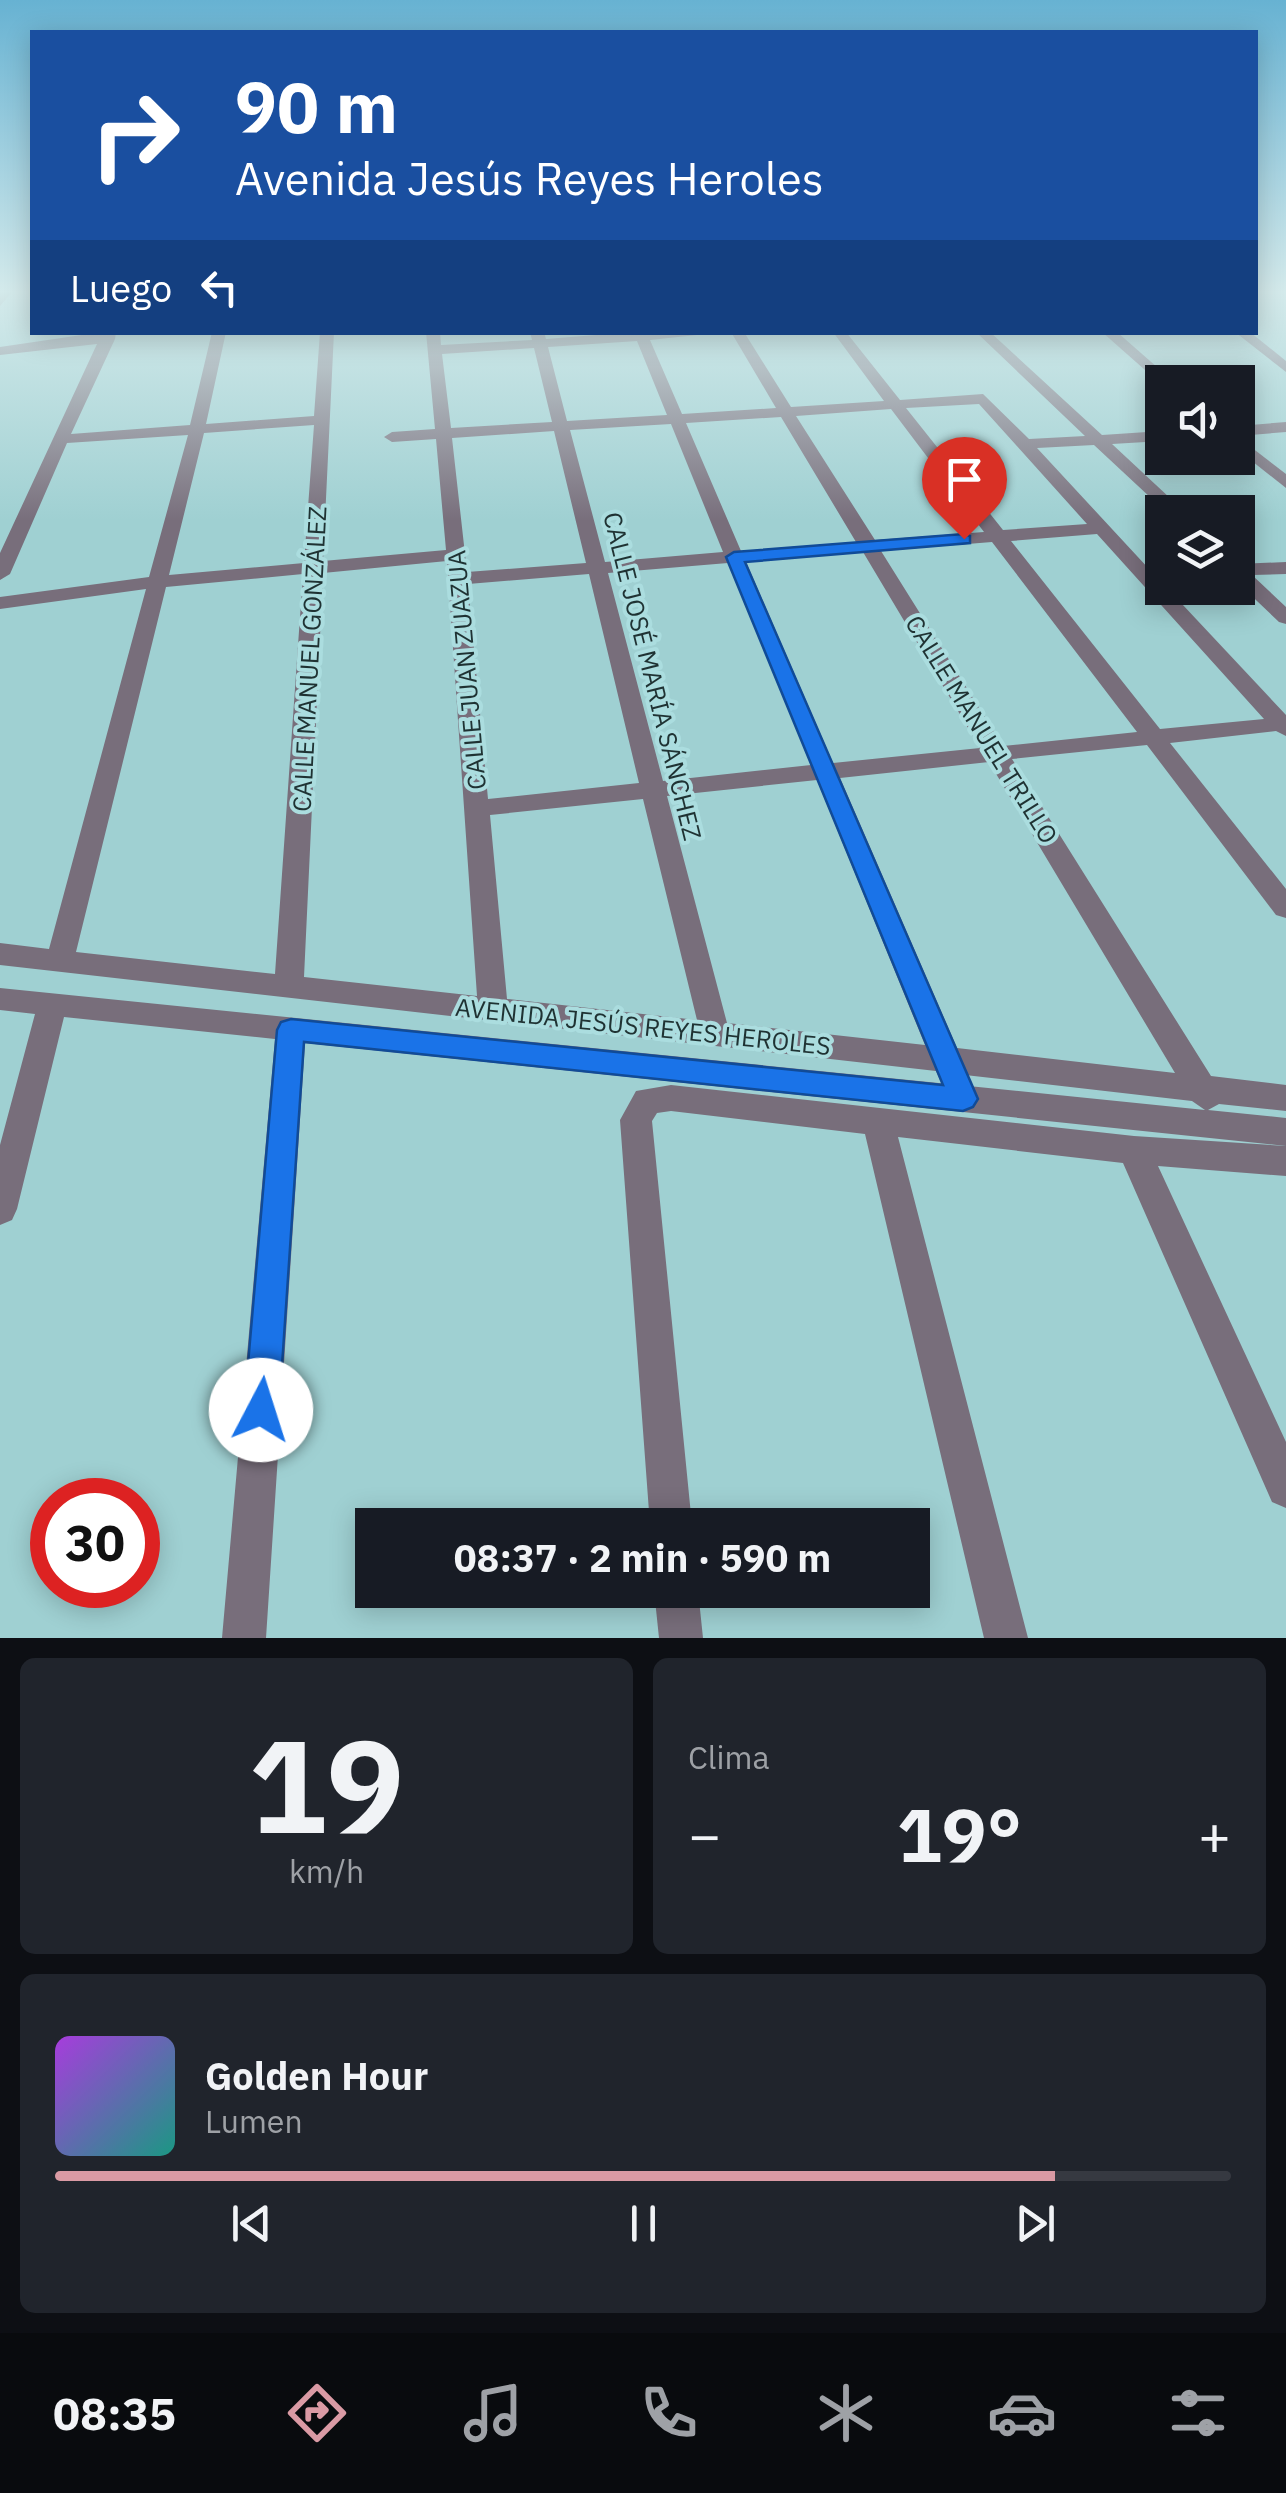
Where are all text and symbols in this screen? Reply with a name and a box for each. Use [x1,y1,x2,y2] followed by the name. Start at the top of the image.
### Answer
[235,61,398,152] text: 90 m
[70,70,200,200] icon: right
[235,149,824,207] text: Avenida Jesús Reyes Heroles
[192,260,247,315] icon: left
[70,263,172,312] text: Luego
[1145,365,1255,605] map controls
[1145,365,1255,475] button: sound
[922,437,1007,540] pin
[937,452,992,507] icon: arrive
[1145,495,1255,605] button: layers
[285,505,333,813] street label: CALLE MANUEL GONZÁLEZ
[596,508,710,844] street label: CALLE JOSÉ MARÍA SÁNCHEZ
[439,549,493,791] street label: CALLE JUAN ZUAZUA
[898,609,1066,849] street label: CALLE MANUEL TRILLO
[454,990,832,1062] street label: AVENIDA JESÚS REYES HEROLES
[209,1358,313,1462] position arrow
[30,1478,160,1608] speed limit sign: 30
[454,1533,831,1582] text: 08:37 · 2 min · 590 m
[248,1700,405,1869] text: 19
[688,1736,770,1778] text: Clima
[897,1785,1022,1883] text: 19°
[688,1799,721,1870] text: −
[1198,1799,1231,1870] text: +
[289,1850,364,1892] text: km/h
[205,2051,428,2100] text: Golden Hour
[205,2100,303,2142] text: Lumen
[224,2196,279,2251] icon: previous
[616,2196,671,2251] icon: pause
[1008,2196,1063,2251] icon: next
[282,2378,352,2448] icon: directions
[458,2378,528,2448] icon: music
[634,2378,704,2448] icon: phone
[811,2378,881,2448] icon: climate
[987,2378,1057,2448] icon: car
[1163,2378,1233,2448] icon: filters
[53,2384,176,2442] text: 08:35

